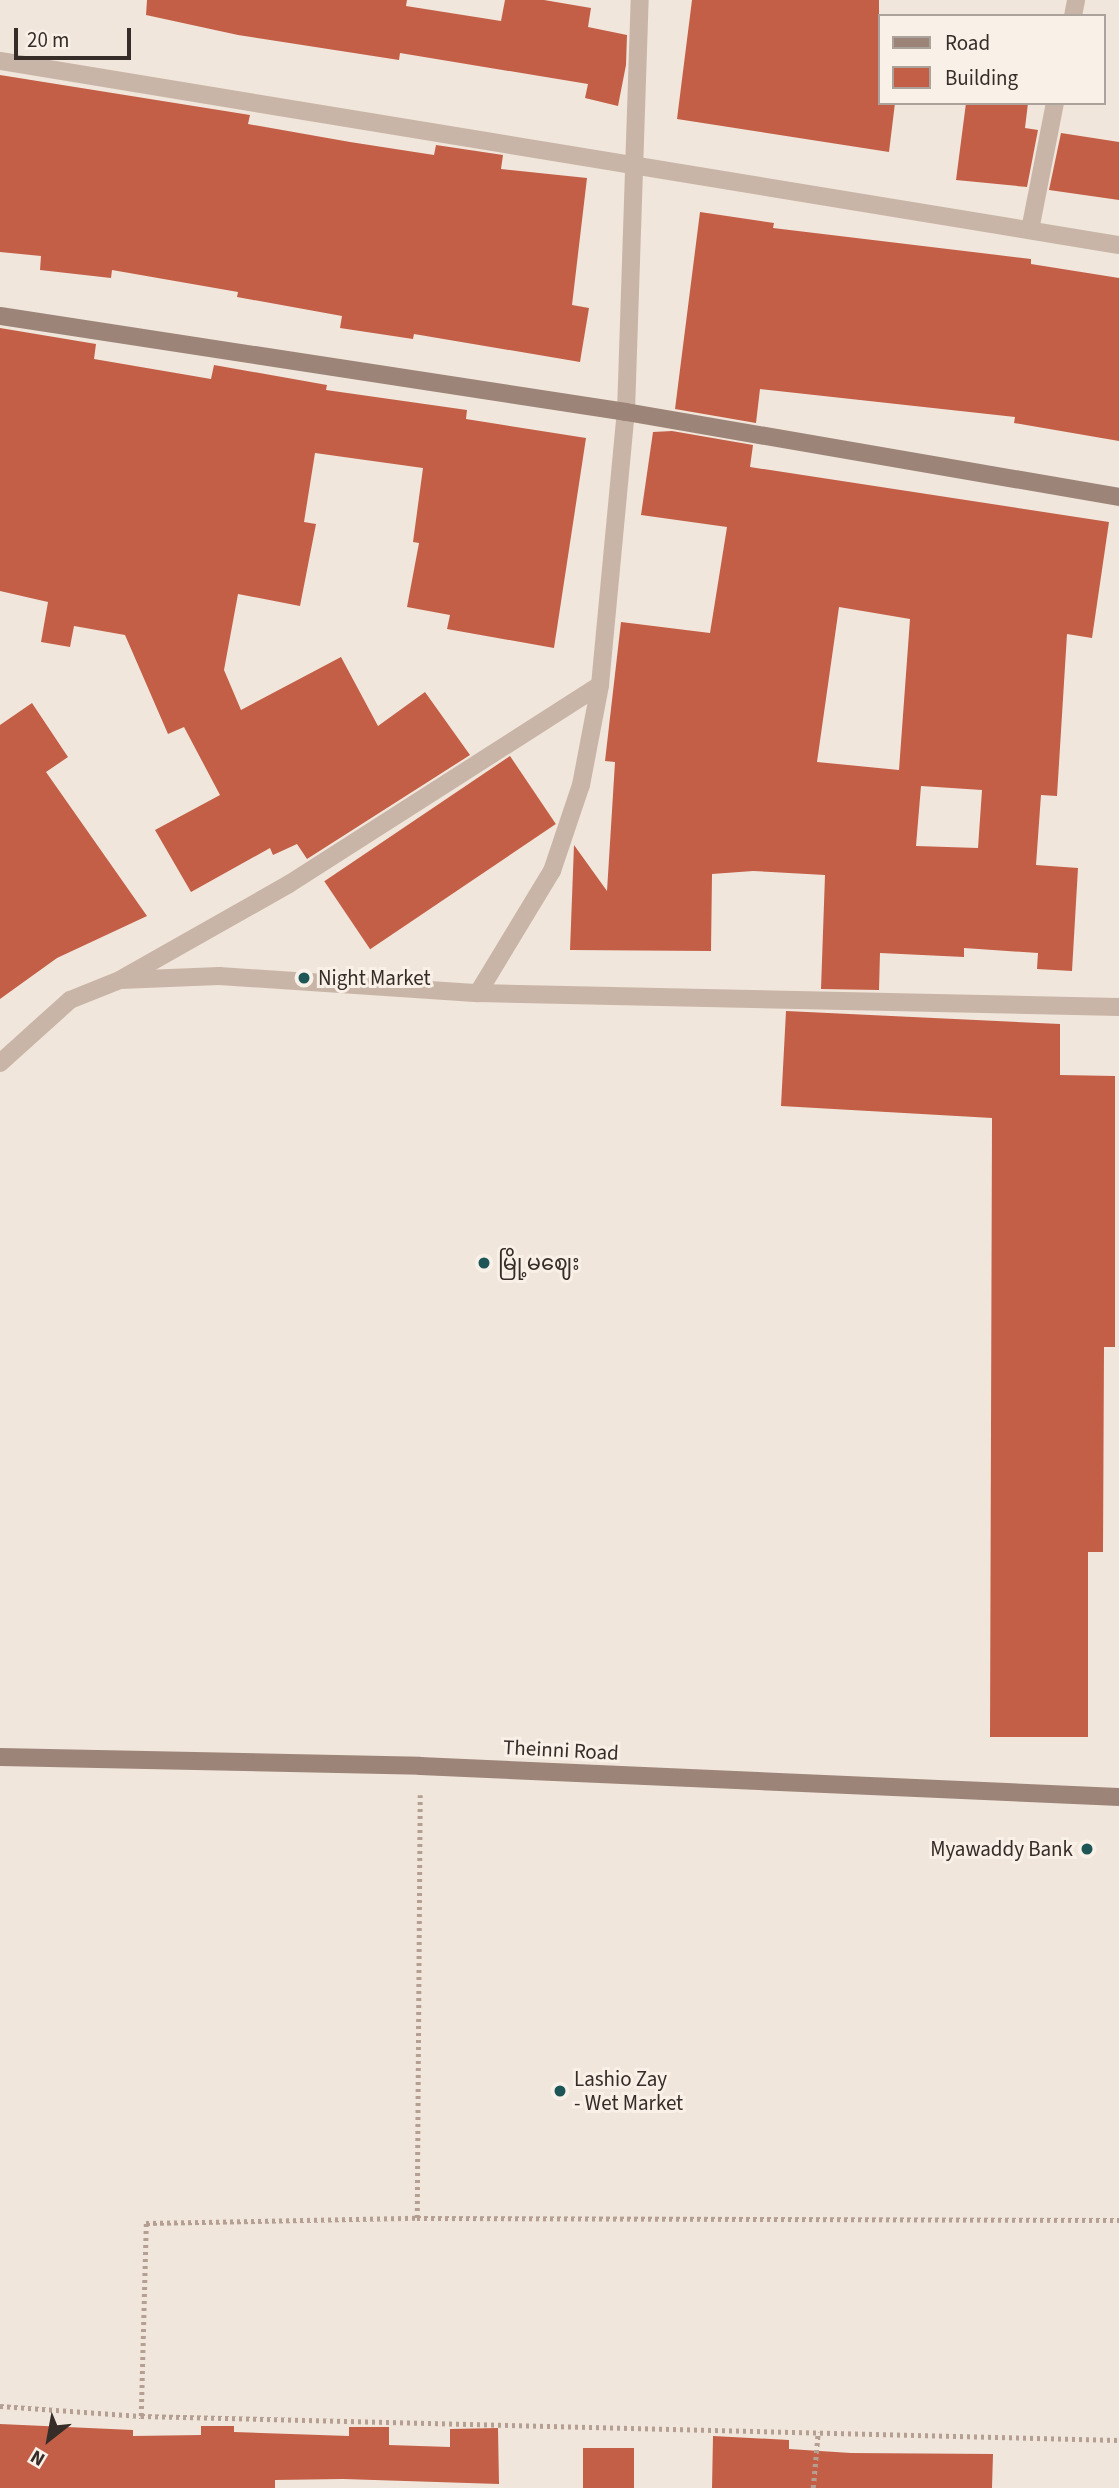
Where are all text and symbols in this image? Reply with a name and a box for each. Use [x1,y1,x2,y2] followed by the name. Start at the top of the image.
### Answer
[18,14,135,58] scale bar
[878,14,1105,105] legend
[27,25,69,55] text: 20 m
[945,28,990,58] text: Road
[945,63,1018,93] text: Building
[318,965,431,991] place label: Night Market
[296,970,312,986] marker: Night Market
[498,1250,580,1276] place label: မြို့မဈေး
[476,1255,492,1271] marker: မြို့မဈေး
[503,1734,619,1766] street label: Theinni Road
[930,1836,1073,1862] place label: Myawaddy Bank
[1079,1841,1095,1857] marker: Myawaddy Bank
[574,2066,683,2116] place label: Lashio Zay - Wet Market
[552,2083,568,2099] marker: Lashio Zay - Wet Market
[14,2404,84,2474] north arrow
[26,2443,50,2472] text: N

